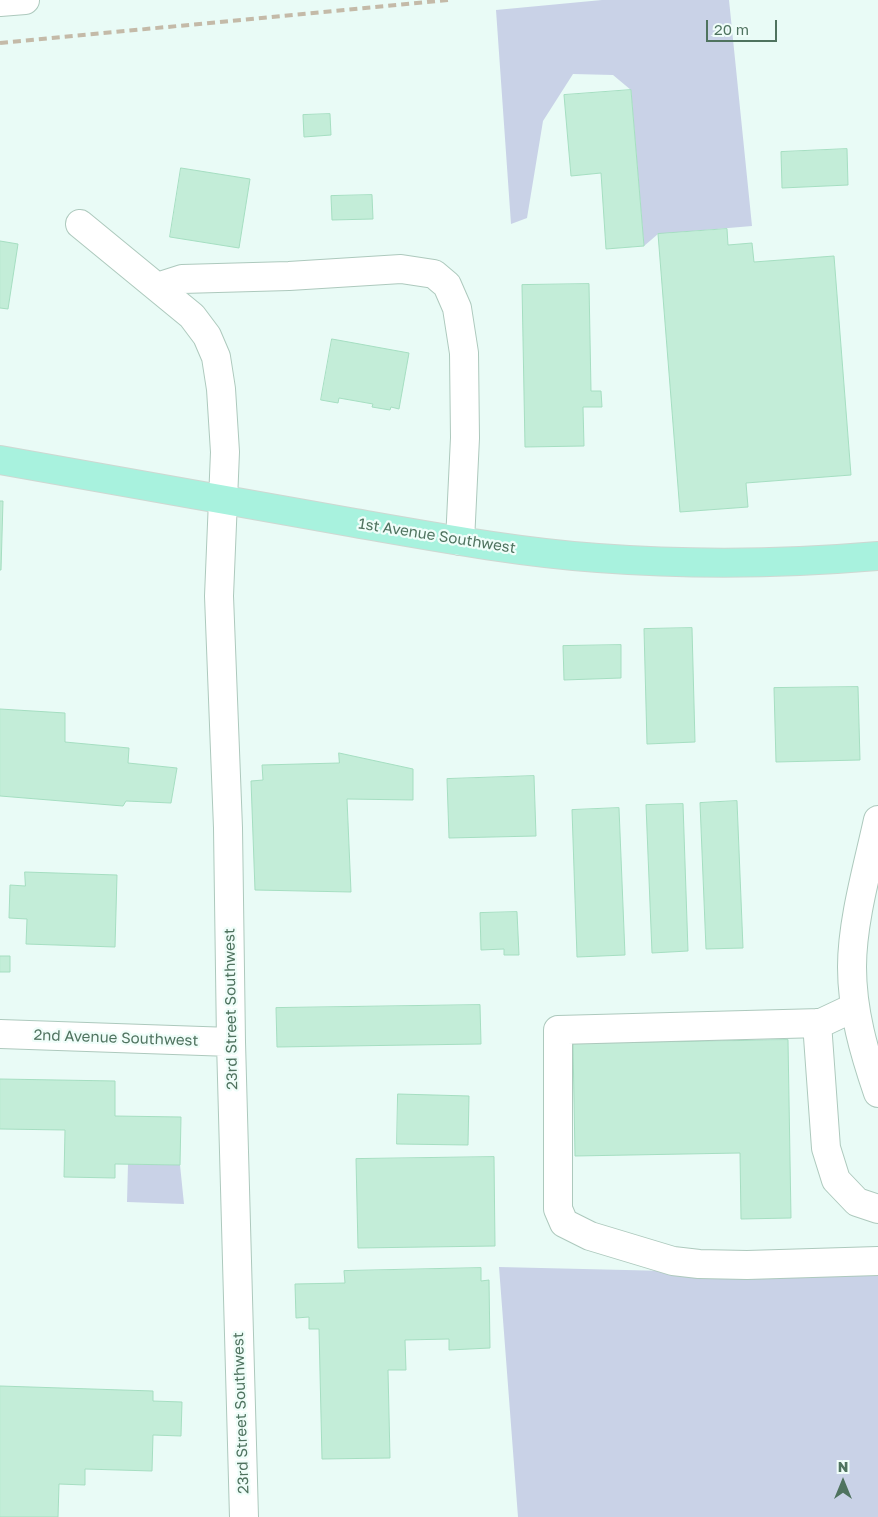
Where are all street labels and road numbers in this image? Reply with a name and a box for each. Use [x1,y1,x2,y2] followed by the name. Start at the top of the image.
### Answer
[357,515,517,557] street label: 1st Avenue Southwest
[221,928,241,1090] street label: 23rd Street Southwest
[33,1026,199,1050] street label: 2nd Avenue Southwest
[229,1332,253,1494] street label: 23rd Street Southwest

